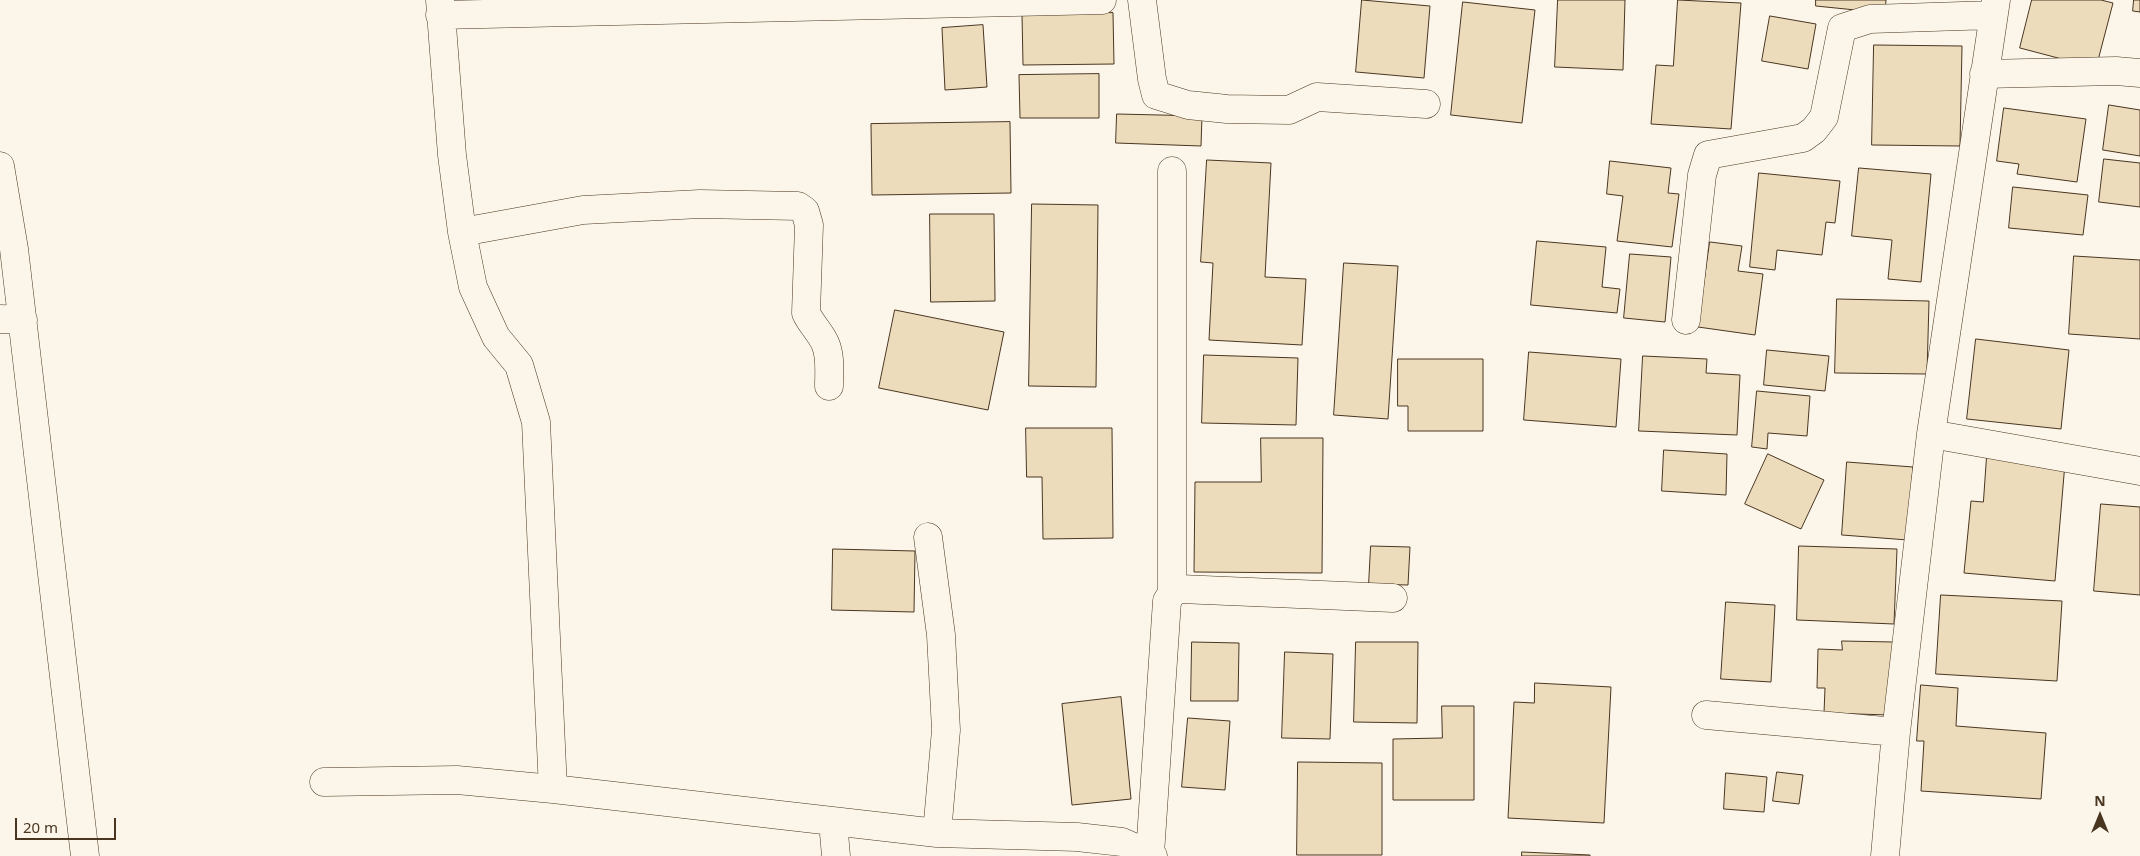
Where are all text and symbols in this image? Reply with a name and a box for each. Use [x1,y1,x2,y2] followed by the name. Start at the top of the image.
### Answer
[2075,791,2125,841] north arrow
[2094,791,2106,810] text: N
[18,808,119,840] scale bar
[23,817,58,837] text: 20 m

